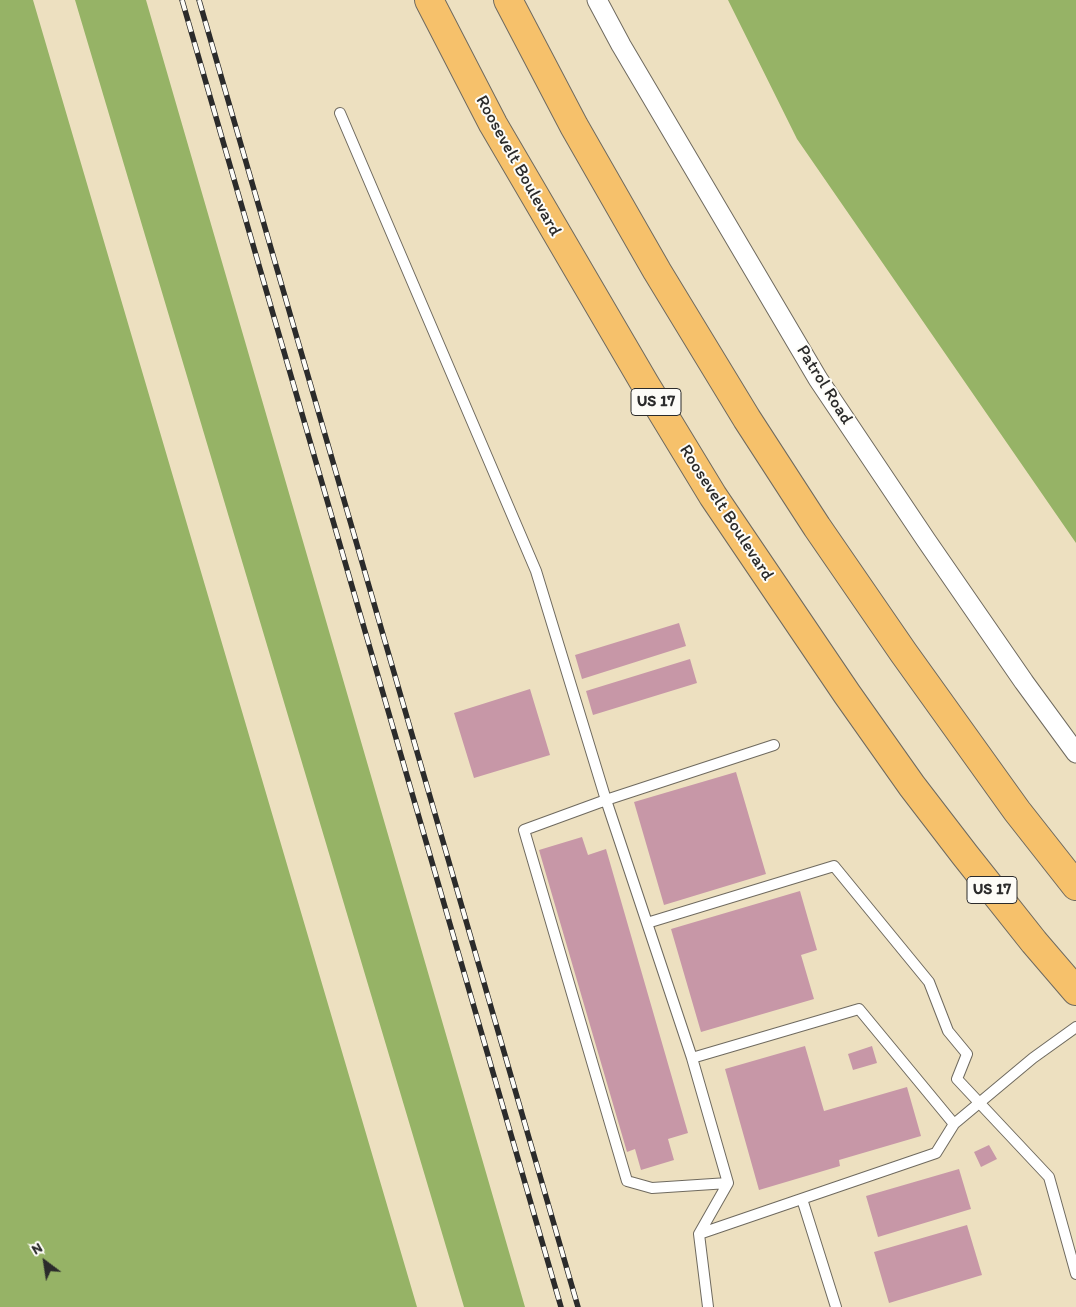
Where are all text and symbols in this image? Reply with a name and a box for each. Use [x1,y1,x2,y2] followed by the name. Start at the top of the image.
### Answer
[470,92,566,240] street label: Roosevelt Boulevard
[791,341,857,429] street label: Patrol Road
[631,388,681,416] road number: US 17
[674,441,778,585] street label: Roosevelt Boulevard
[967,876,1017,904] road number: US 17
[20,1237,70,1287] north arrow
[29,1239,45,1258] text: N

